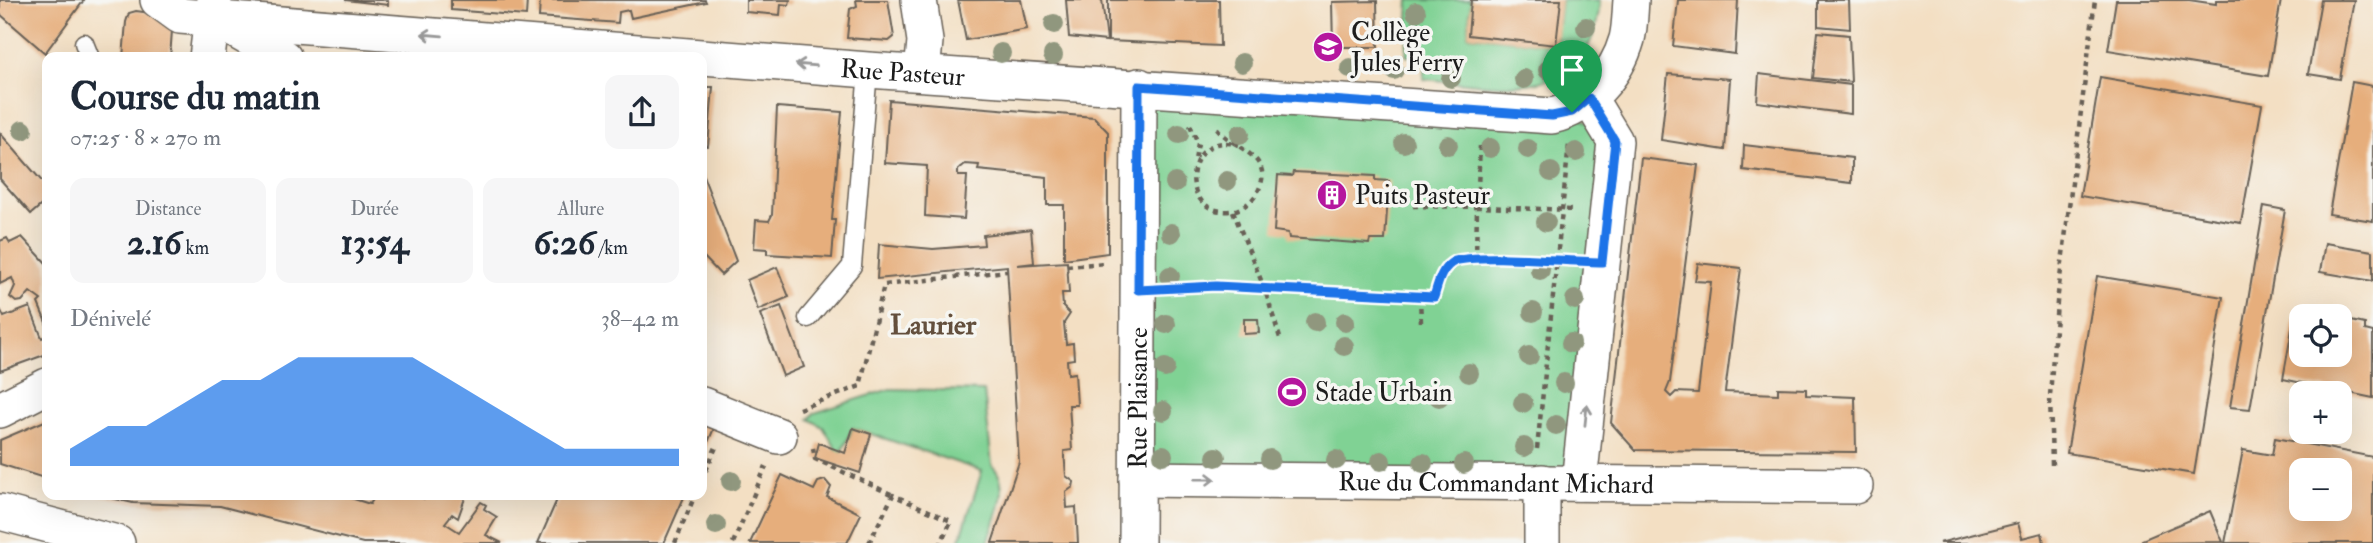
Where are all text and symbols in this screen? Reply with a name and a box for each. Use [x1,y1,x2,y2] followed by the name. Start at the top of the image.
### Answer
[1350,17,1464,79] place label: Collège Jules Ferry
[421,28,444,41] one-way arrow
[1311,30,1345,64] school or university icon: Collège Jules Ferry
[1542,40,1602,112] pin
[1553,51,1591,89] icon: arrive
[839,53,966,93] street label: Rue Pasteur
[795,58,817,71] one-way arrow
[70,73,320,121] text: Course du matin
[605,75,679,149] button: share
[70,123,221,152] text: 07:25 · 8 × 270 m
[1315,178,1349,212] building icon: Puits Pasteur
[1355,180,1490,212] place label: Puits Pasteur
[135,197,201,221] text: Distance
[350,197,399,221] text: Durée
[558,197,604,221] text: Allure
[127,221,182,265] text: 2.16
[341,221,408,265] text: 13:54
[534,221,595,265] text: 6:26
[182,236,209,260] text: km
[595,236,628,260] text: /km
[70,304,151,333] text: Dénivelé
[601,304,679,333] text: 38–42 m
[2289,304,2352,521] map controls
[2289,304,2352,367] button: locate
[890,308,977,343] district label: Laurier
[1122,327,1155,469] street label: Rue Plaisance
[1275,375,1309,409] sports icon: Stade Urbain
[1315,377,1452,409] place label: Stade Urbain
[2289,381,2352,444] button: +
[1580,404,1593,427] one-way arrow
[2289,458,2352,521] button: −
[1338,466,1654,501] street label: Rue du Commandant Michard
[1193,472,1216,486] one-way arrow

